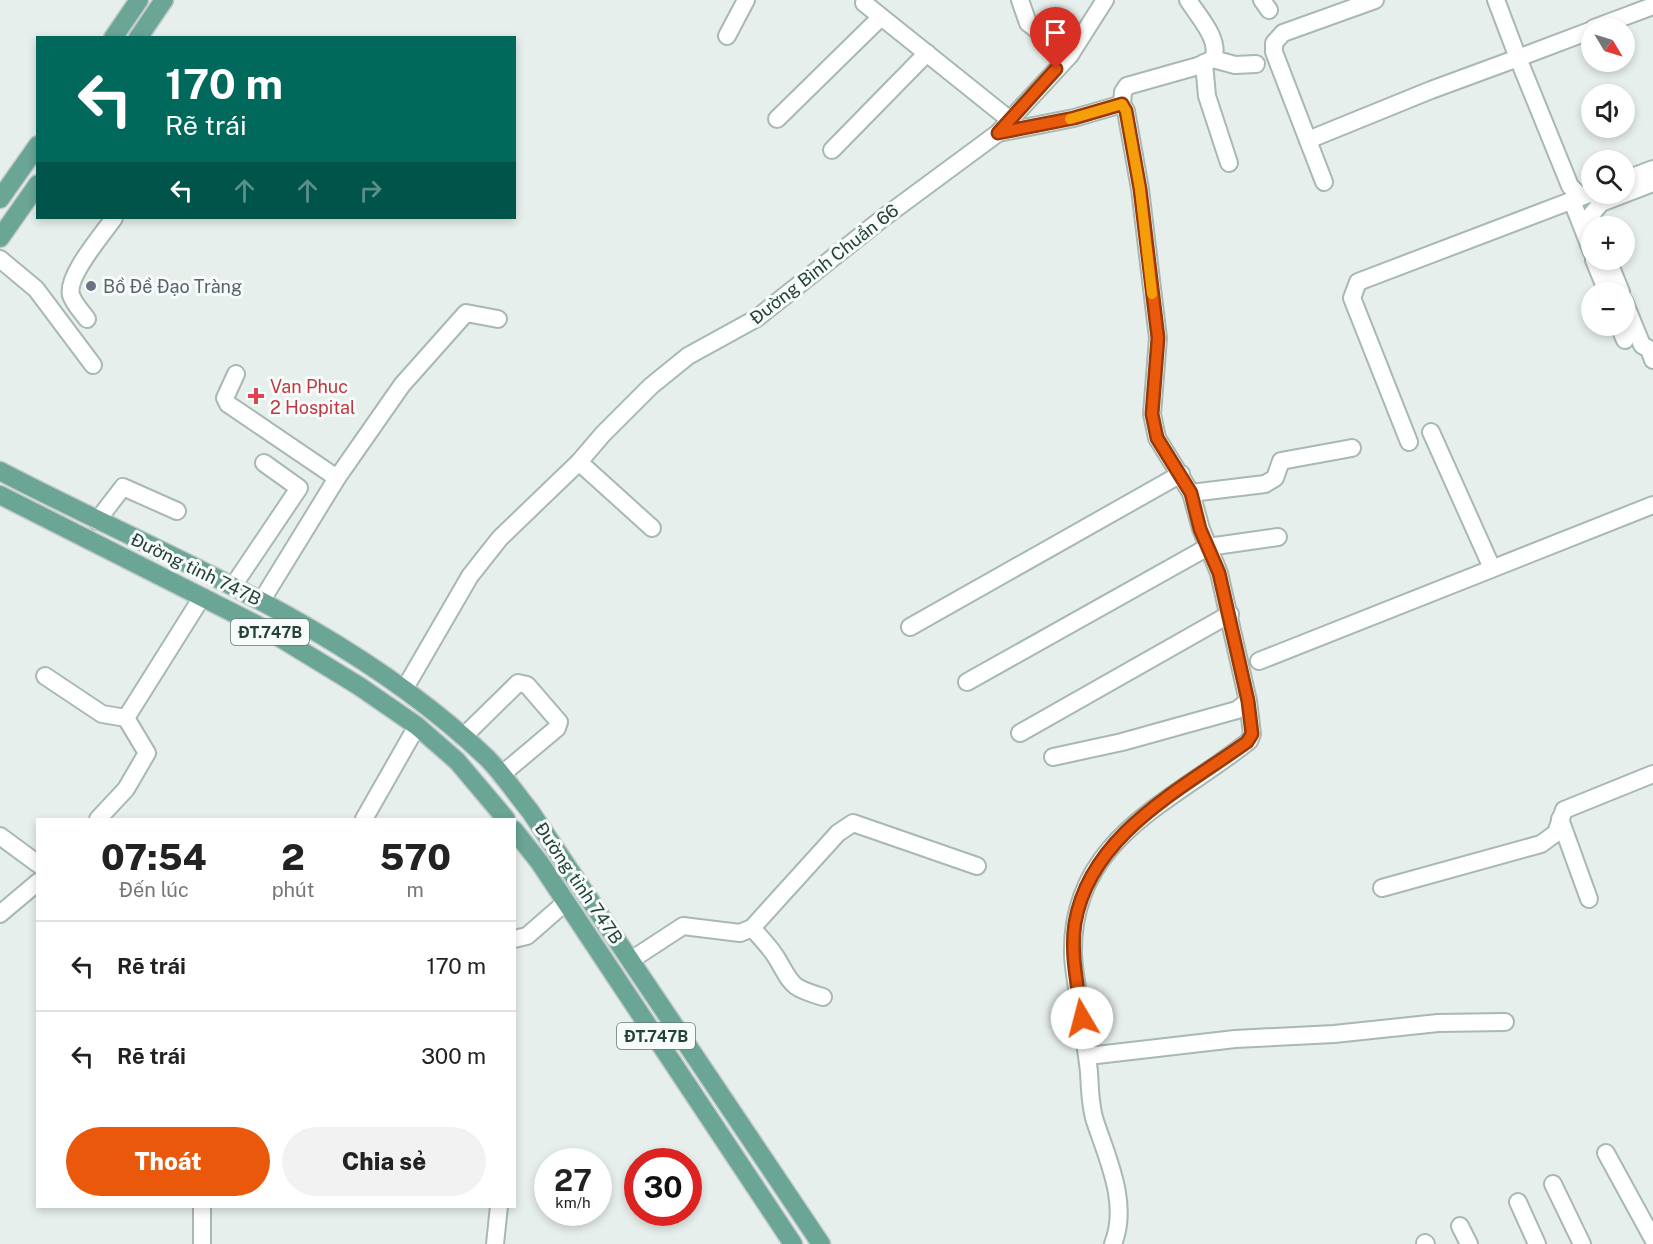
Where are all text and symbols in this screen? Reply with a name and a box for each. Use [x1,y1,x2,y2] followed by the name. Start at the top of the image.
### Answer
[1030,7,1081,69] pin
[1039,16,1072,49] icon: arrive
[1581,18,1635,72] north arrow
[1581,18,1635,336] map controls
[165,59,283,108] text: 170 m
[66,60,144,138] icon: left
[1581,84,1635,138] button: sound
[165,109,247,141] text: Rẽ trái
[1581,150,1635,204] button: search
[165,174,198,207] icon: left
[228,174,261,207] icon: ahead
[291,174,324,207] icon: ahead
[354,174,387,207] icon: right
[746,199,902,329] street label: Đường Bình Chuẩn 66
[1581,216,1635,270] button: +
[103,276,242,297] place label: Bồ Đề Đạo Tràng
[84,279,98,293] marker: Bồ Đề Đạo Tràng
[1581,282,1635,336] button: −
[270,376,356,418] place label: Van Phuc 2 Hospital
[247,387,265,405] marker: Van Phuc 2 Hospital
[128,528,264,610] street label: Đường tỉnh 747B
[231,619,309,645] road number: ĐT.747B
[531,818,627,948] street label: Đường tỉnh 747B
[101,836,207,878] text: 07:54
[281,836,305,878] text: 2
[380,836,451,878] text: 570
[119,878,189,902] text: Đến lúc
[272,878,314,902] text: phút
[407,878,424,902] text: m
[66,950,99,983] icon: left
[117,953,186,979] text: Rẽ trái
[426,953,486,979] text: 170 m
[1050,986,1114,1050] position arrow
[617,1023,695,1049] road number: ĐT.747B
[66,1040,99,1073] icon: left
[117,1043,186,1069] text: Rẽ trái
[421,1043,486,1069] text: 300 m
[66,1127,270,1196] button: Thoát
[282,1127,486,1196] button: Chia sẻ
[624,1148,702,1226] speed limit sign: 30
[554,1162,592,1198] text: 27
[555,1194,591,1211] text: km/h

